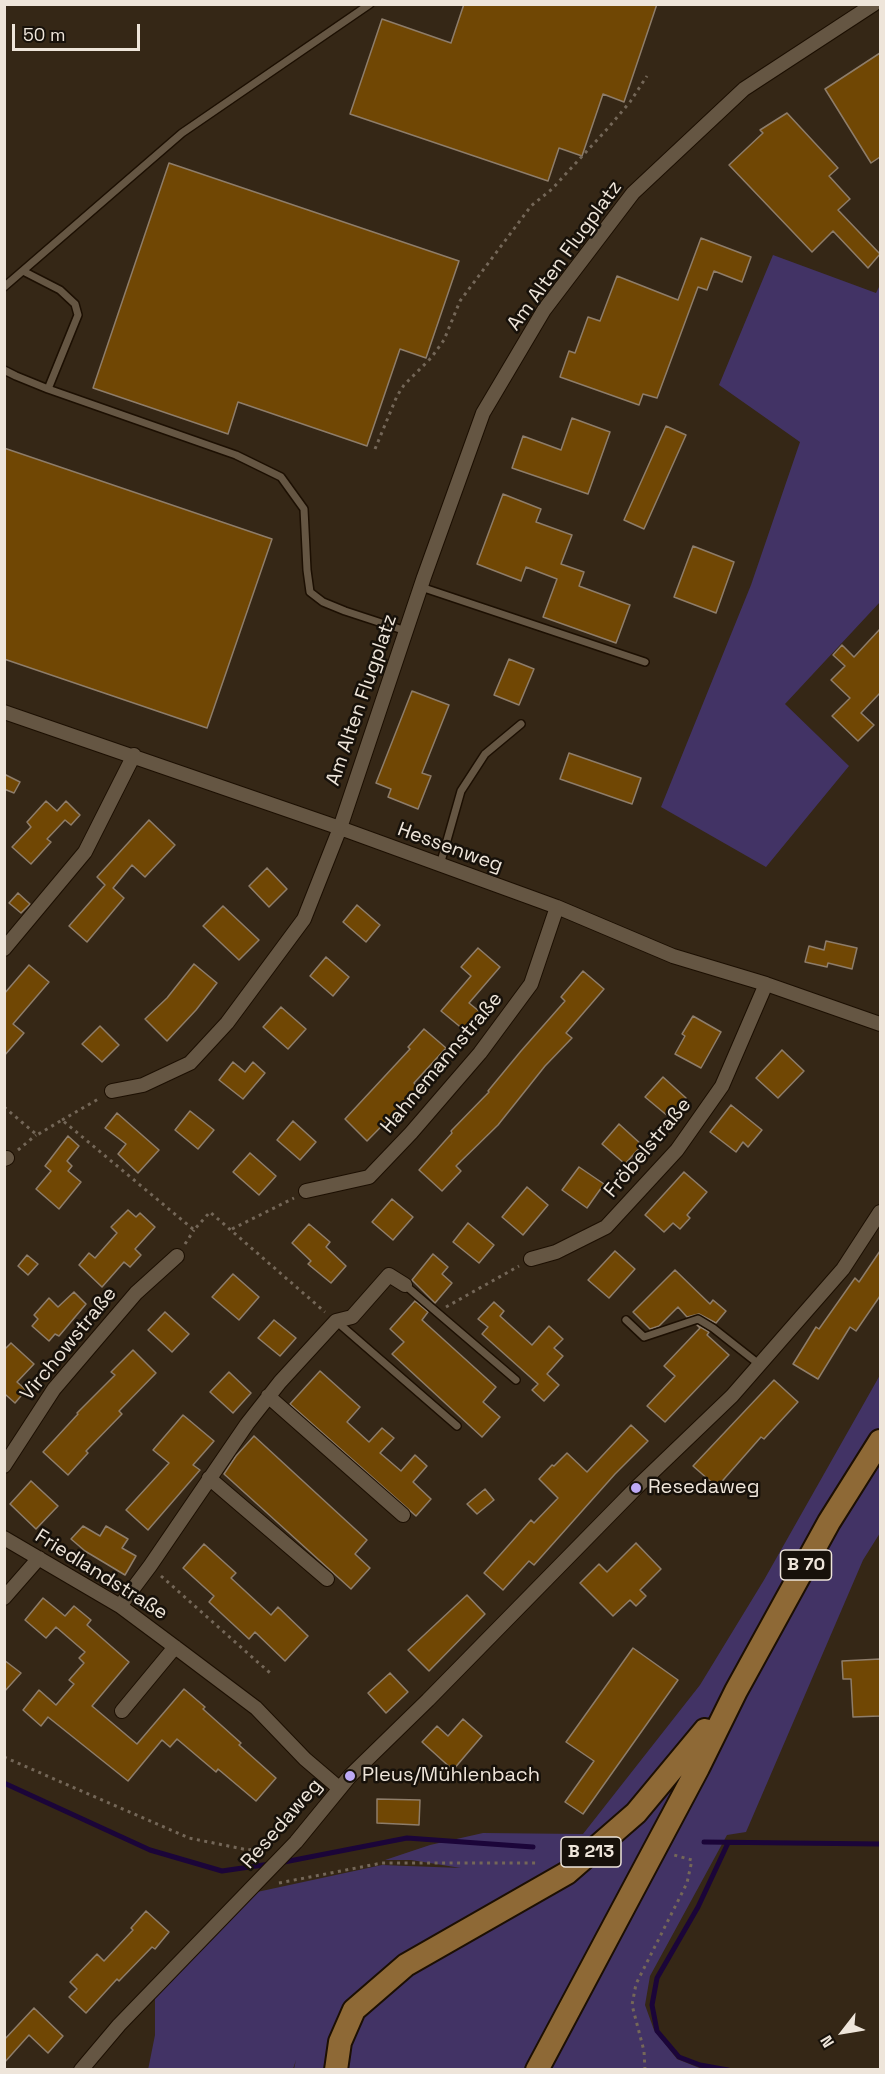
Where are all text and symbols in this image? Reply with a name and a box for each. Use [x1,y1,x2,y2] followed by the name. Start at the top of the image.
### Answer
[15,12,142,50] scale bar
[23,23,65,46] text: 50 m
[503,176,627,336] street label: Am Alten Flugplatz
[321,611,403,789] street label: Am Alten Flugplatz
[394,818,506,878] street label: Hessenweg
[376,988,508,1138] street label: Hahnemannstraße
[599,1093,697,1203] street label: Fröbelstraße
[16,1282,122,1406] street label: Virchowstraße
[648,1476,760,1500] place label: Resedaweg
[629,1481,643,1495] marker: Resedaweg
[30,1525,172,1625] street label: Friedlandstraße
[780,1550,832,1580] road number: B 70
[362,1764,540,1788] place label: Pleus/Mühlenbach
[343,1769,357,1783] marker: Pleus/Mühlenbach
[236,1774,328,1874] street label: Resedaweg
[561,1837,621,1867] road number: B 213
[813,2002,873,2062] north arrow
[815,2032,839,2052] text: N

